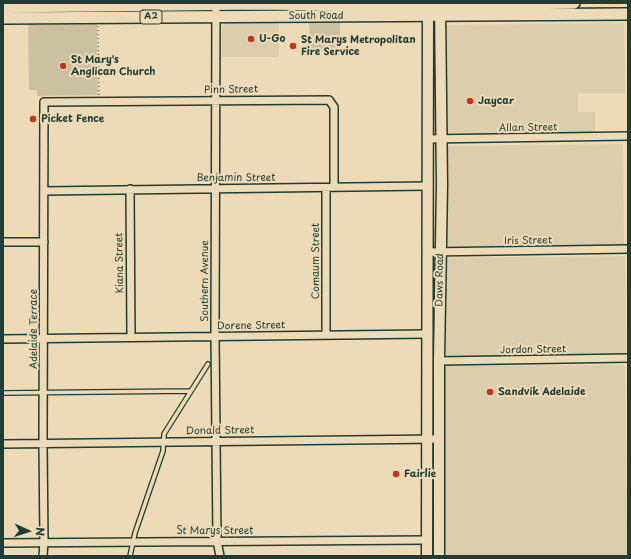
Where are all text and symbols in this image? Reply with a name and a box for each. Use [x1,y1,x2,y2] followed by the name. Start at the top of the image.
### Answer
[140,10,162,24] road number: A2
[289,10,343,22] street label: South Road
[259,33,285,45] place label: U-Go
[246,34,256,44] marker: U-Go
[301,34,416,58] place label: St Marys Metropolitan Fire Service
[288,41,298,51] marker: St Marys Metropolitan Fire Service
[71,54,155,78] place label: St Mary's Anglican Church
[58,61,68,71] marker: St Mary's Anglican Church
[204,84,258,96] street label: Pinn Street
[478,95,514,107] place label: Jaycar
[465,96,475,106] marker: Jaycar
[41,113,104,125] place label: Picket Fence
[28,114,38,124] marker: Picket Fence
[499,121,557,135] street label: Allan Street
[197,172,275,184] street label: Benjamin Street
[310,223,322,299] street label: Comaum Street
[113,233,127,293] street label: Kiana Street
[504,235,552,247] street label: Iris Street
[199,240,211,322] street label: Southern Avenue
[434,253,446,307] street label: Daws Road
[28,289,40,369] street label: Adelaide Terrace
[217,319,285,333] street label: Dorene Street
[500,343,566,357] street label: Jordon Street
[498,386,585,398] place label: Sandvik Adelaide
[485,387,495,397] marker: Sandvik Adelaide
[186,424,254,438] street label: Donald Street
[404,468,436,480] place label: Fairlie
[391,469,401,479] marker: Fairlie
[8,511,48,551] north arrow
[177,525,253,537] street label: St Marys Street
[32,527,49,536] text: N

